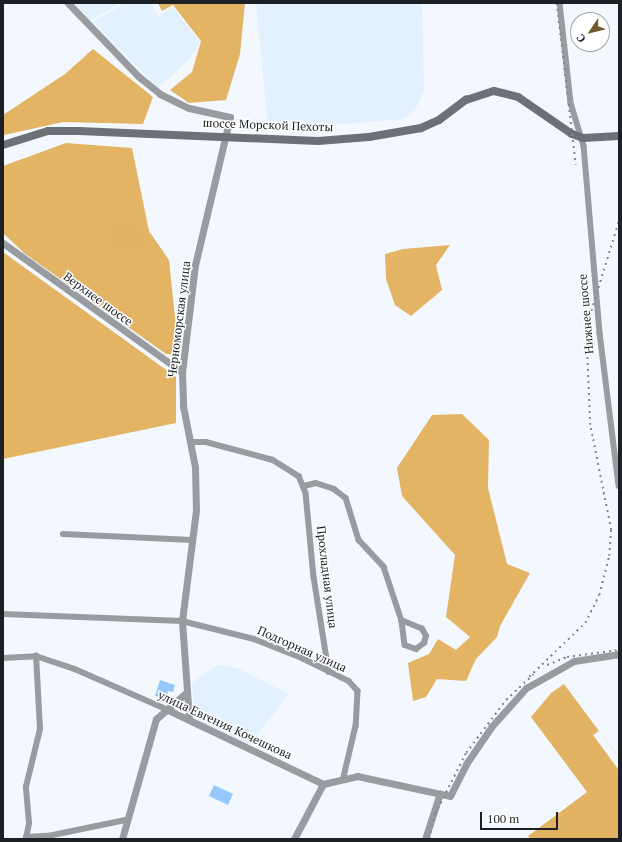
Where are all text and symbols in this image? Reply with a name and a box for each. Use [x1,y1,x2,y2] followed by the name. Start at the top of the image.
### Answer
[570,12,610,52] north arrow
[573,31,589,45] text: С
[202,116,334,134] street label: шоссе Морской Пехоты
[165,260,193,378] street label: Черноморская улица
[61,269,135,329] street label: Верхнее шоссе
[575,273,597,355] street label: Нижнее шоссе
[314,525,340,629] street label: Прохладная улица
[255,623,349,675] street label: Подгорная улица
[156,688,294,762] street label: улица Евгения Кочешкова
[482,804,560,830] scale bar
[487,811,519,826] text: 100 m

